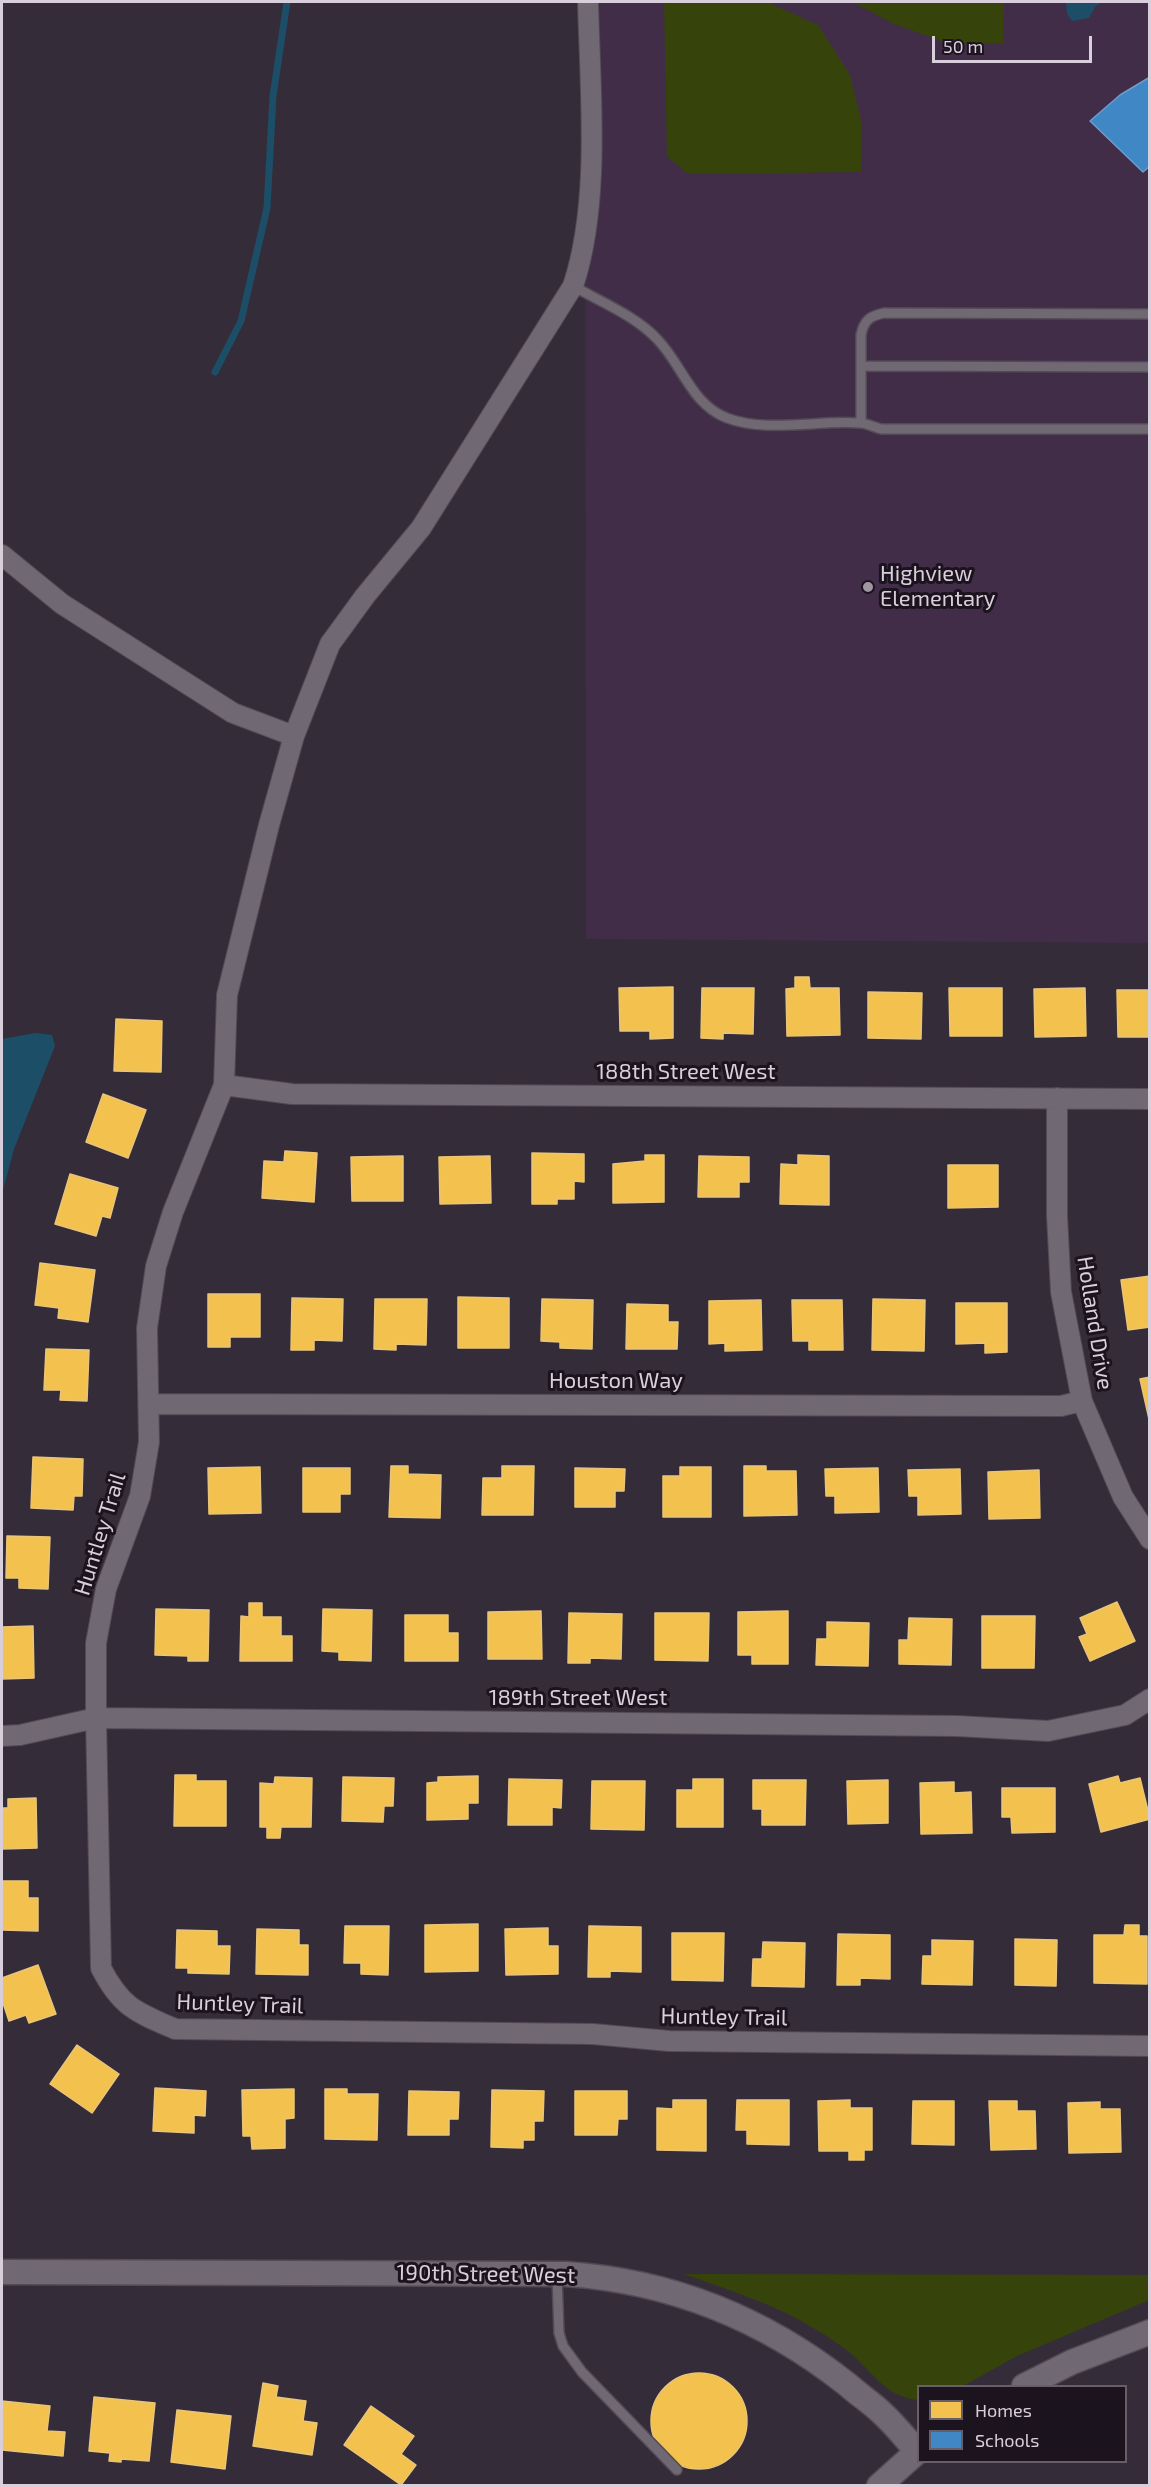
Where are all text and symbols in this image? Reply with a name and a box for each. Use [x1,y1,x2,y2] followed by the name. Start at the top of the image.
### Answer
[935,24,1096,62] scale bar
[943,35,983,57] text: 50 m
[880,561,995,612] place label: Highview Elementary
[861,580,875,594] marker: Highview Elementary
[596,1059,776,1085] street label: 188th Street West
[1071,1254,1119,1392] street label: Holland Drive
[549,1368,683,1394] street label: Houston Way
[69,1469,131,1599] street label: Huntley Trail
[489,1685,667,1711] street label: 189th Street West
[176,1989,304,2019] street label: Huntley Trail
[660,2003,788,2031] street label: Huntley Trail
[397,2259,575,2289] street label: 190th Street West
[917,2385,1127,2463] legend
[975,2399,1032,2421] text: Homes
[975,2429,1039,2451] text: Schools

